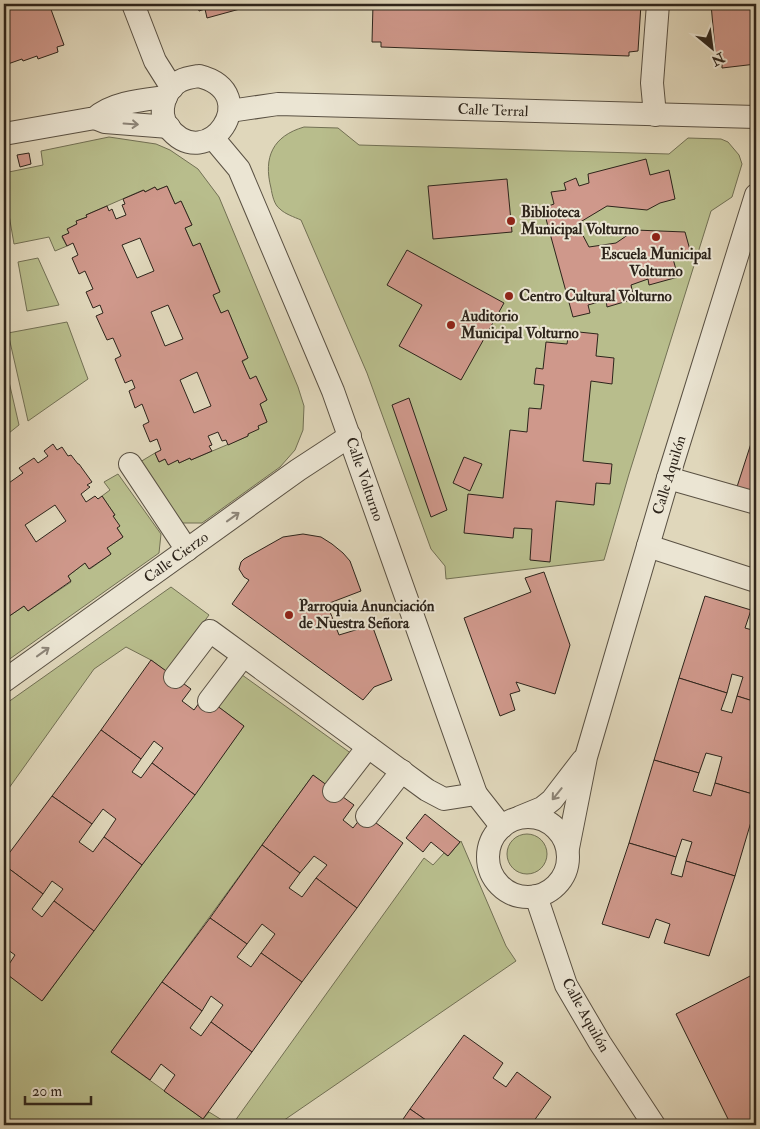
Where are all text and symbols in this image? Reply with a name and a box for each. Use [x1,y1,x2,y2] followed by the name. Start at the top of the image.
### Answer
[688,22,738,72] north arrow
[708,48,729,70] text: N
[457,100,529,121] street label: Calle Terral
[123,119,139,128] one-way arrow
[520,203,640,240] place label: Biblioteca Municipal Volturno
[505,215,517,227] marker: Biblioteca Municipal Volturno
[650,231,662,243] marker: Escuela Municipal Volturno
[601,245,711,281] place label: Escuela Municipal Volturno
[519,287,673,306] place label: Centro Cultural Volturno
[503,290,515,302] marker: Centro Cultural Volturno
[460,307,580,344] place label: Auditorio Municipal Volturno
[445,319,457,331] marker: Auditorio Municipal Volturno
[648,433,691,517] street label: Calle Aquilón
[341,435,388,524] street label: Calle Volturno
[225,512,239,522] one-way arrow
[140,528,212,587] street label: Calle Cierzo
[299,597,435,633] place label: Parroquia Anunciación de Nuestra Señora
[283,609,295,621] marker: Parroquia Anunciación de Nuestra Señora
[36,647,50,657] one-way arrow
[552,787,562,801] one-way arrow
[557,975,614,1056] street label: Calle Aquilón
[25,1074,91,1106] scale bar
[32,1082,62,1101] text: 20 m

